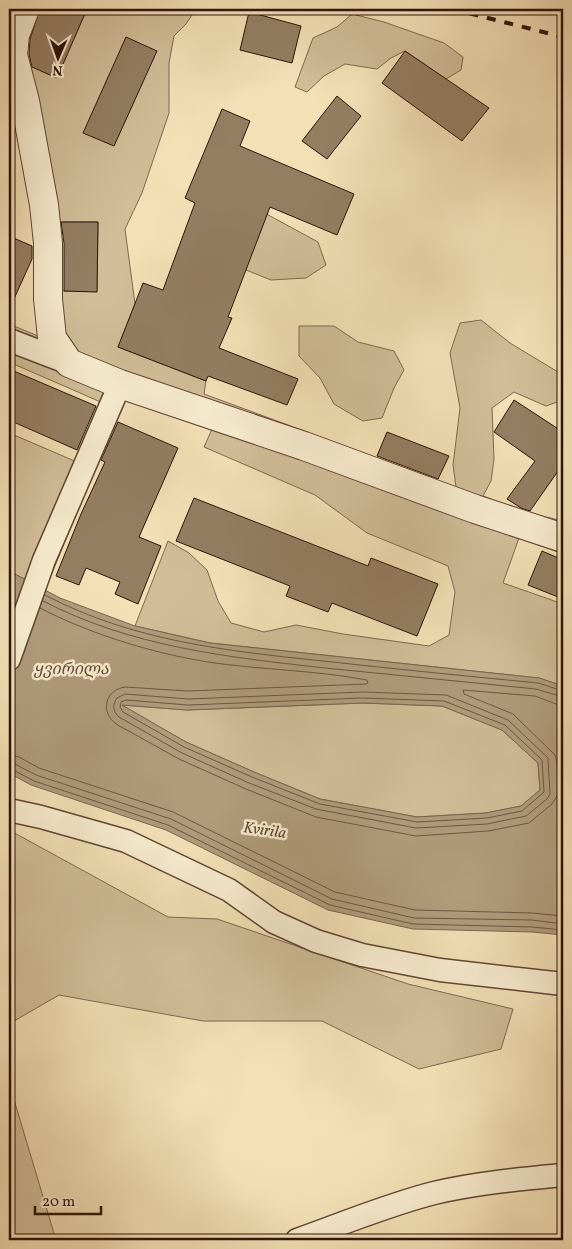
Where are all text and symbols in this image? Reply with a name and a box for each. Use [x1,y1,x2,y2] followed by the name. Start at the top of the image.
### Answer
[32,32,82,82] north arrow
[52,60,63,79] text: N
[33,659,109,681] water label: ყვირილა
[242,817,288,845] water label: Kvirila
[35,1184,101,1216] scale bar
[42,1192,75,1213] text: 20 m

